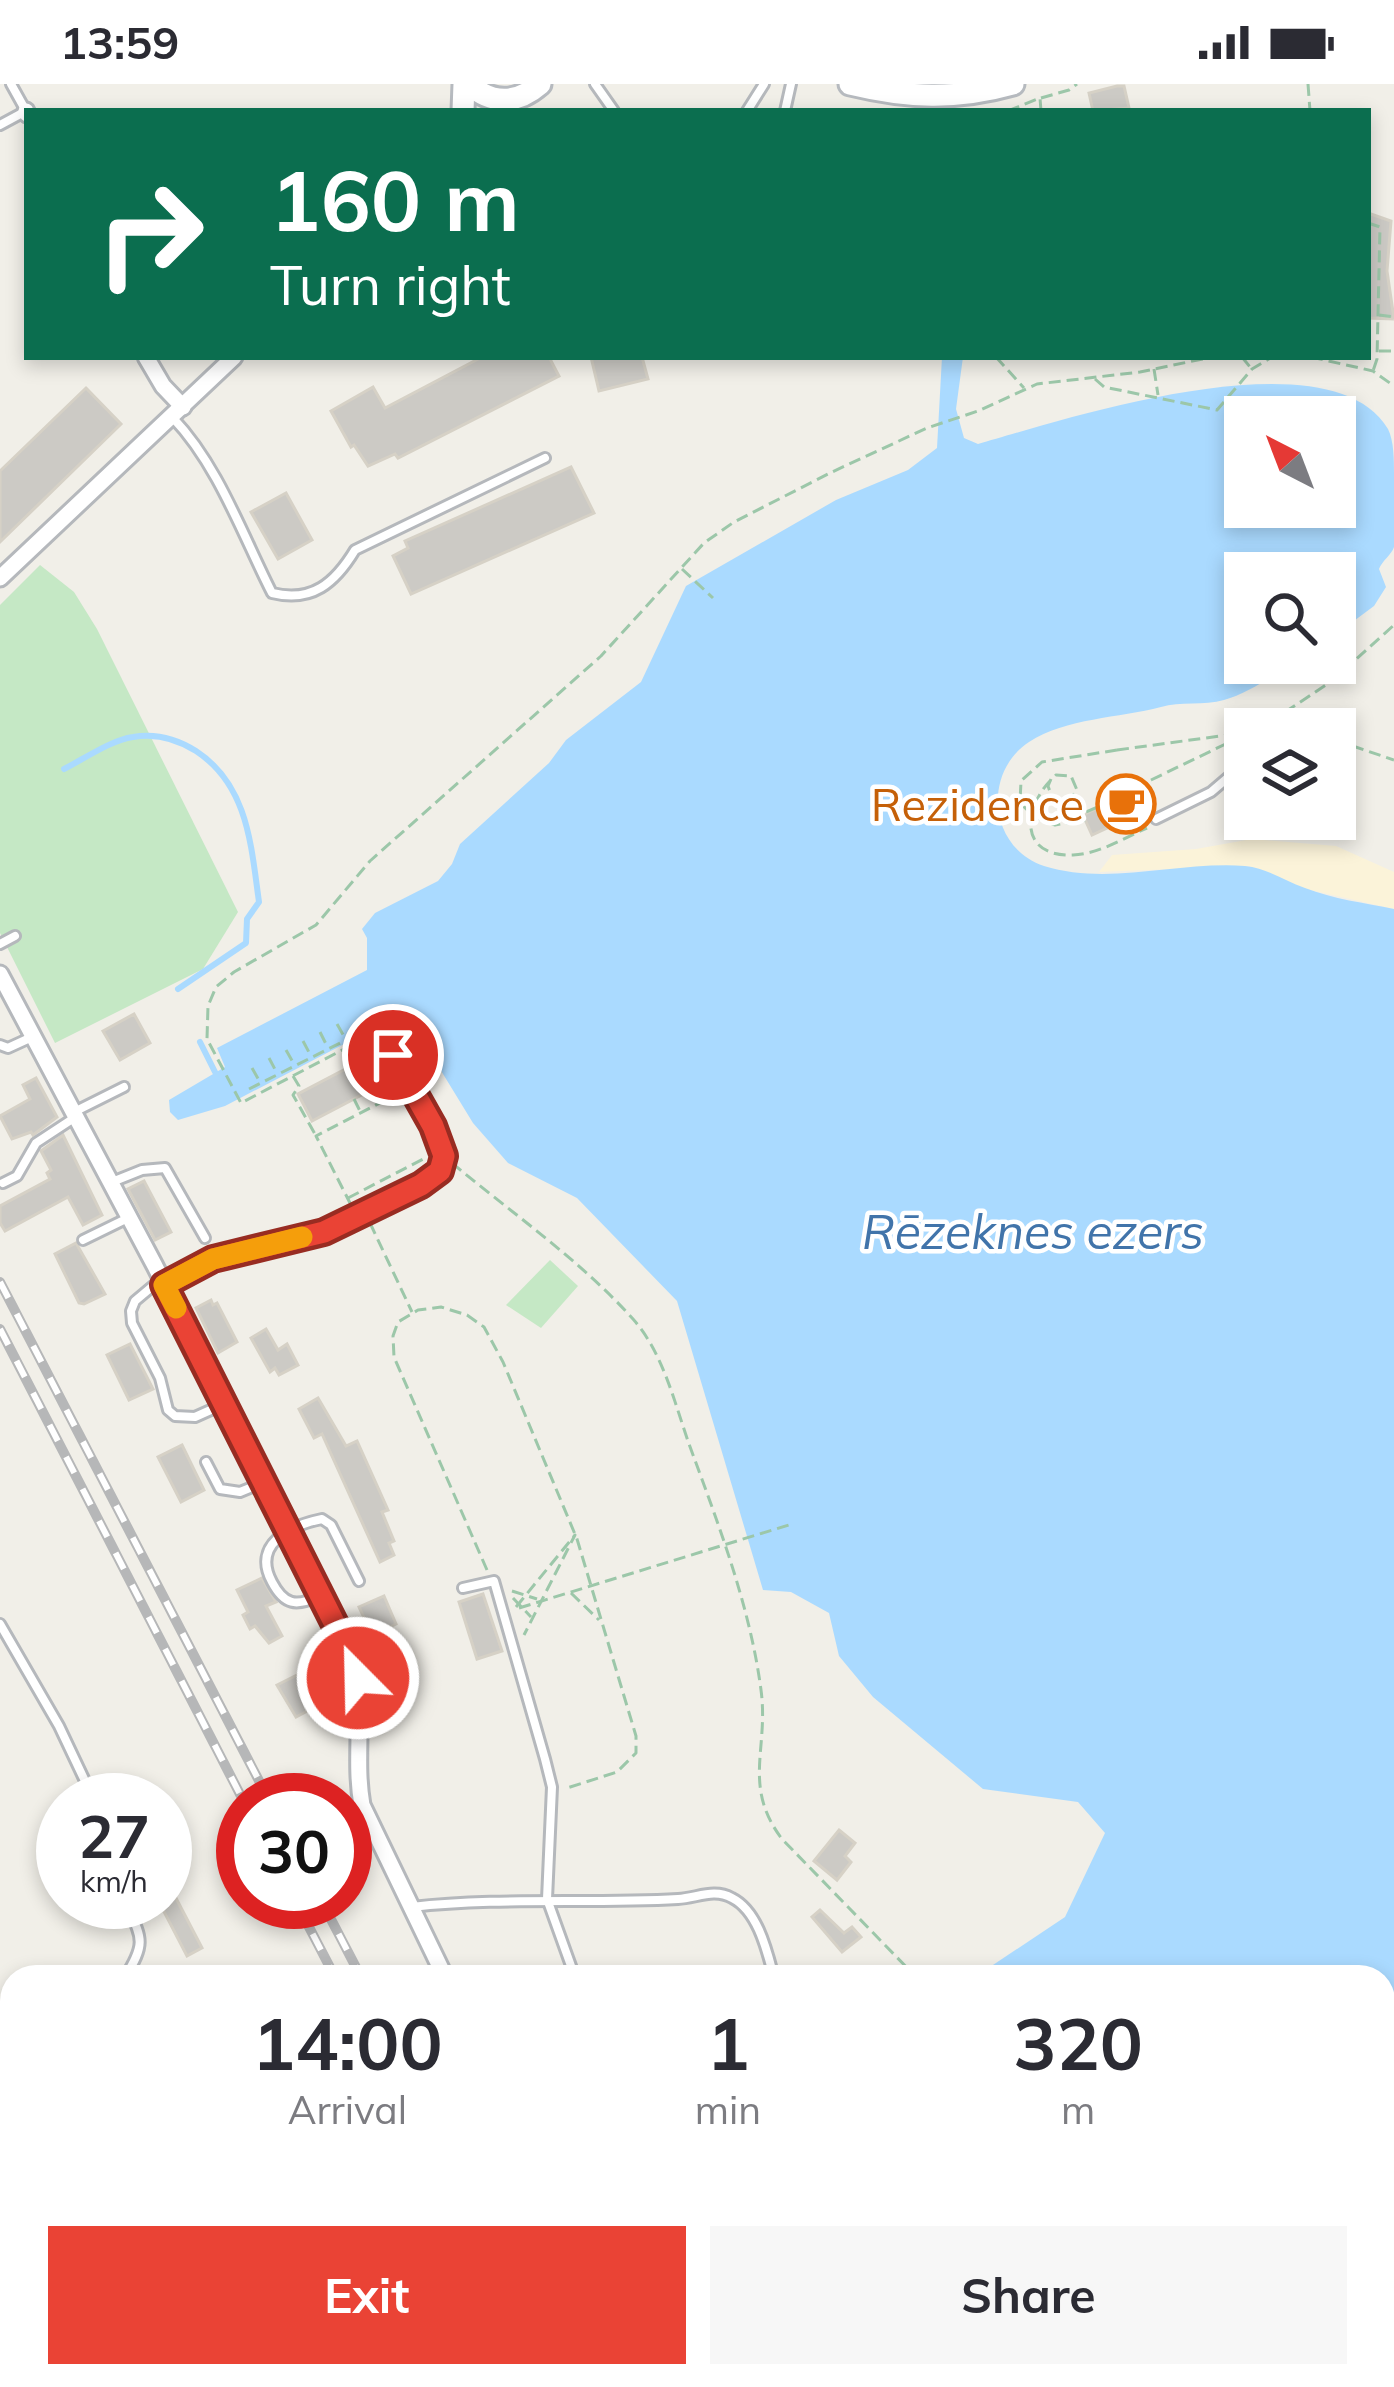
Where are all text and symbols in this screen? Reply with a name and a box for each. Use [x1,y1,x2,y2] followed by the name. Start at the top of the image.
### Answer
[60,14,179,70] text: 13:59
[270,147,520,252] text: 160 m
[72,156,228,312] icon: right
[270,251,511,319] text: Turn right
[1224,396,1356,528] north arrow
[1224,396,1356,840] map controls
[1224,552,1356,684] button: search
[1224,708,1356,840] button: layers
[1095,773,1157,835] cafe icon: Rezidence
[871,776,1084,832] place label: Rezidence
[342,1004,444,1106] pin
[360,1022,426,1088] icon: arrive
[862,1201,1204,1261] water label: Rēzeknes ezers
[295,1615,421,1741] position arrow
[216,1773,372,1929] speed limit sign: 30
[78,1798,150,1873] text: 27
[80,1862,148,1900] text: km/h
[252,1998,443,2088] text: 14:00
[706,1998,750,2088] text: 1
[1013,1998,1143,2088] text: 320
[288,2085,407,2134] text: Arrival
[695,2085,761,2134] text: min
[1061,2085,1095,2134] text: m
[48,2226,686,2364] button: Exit
[710,2226,1347,2364] button: Share

